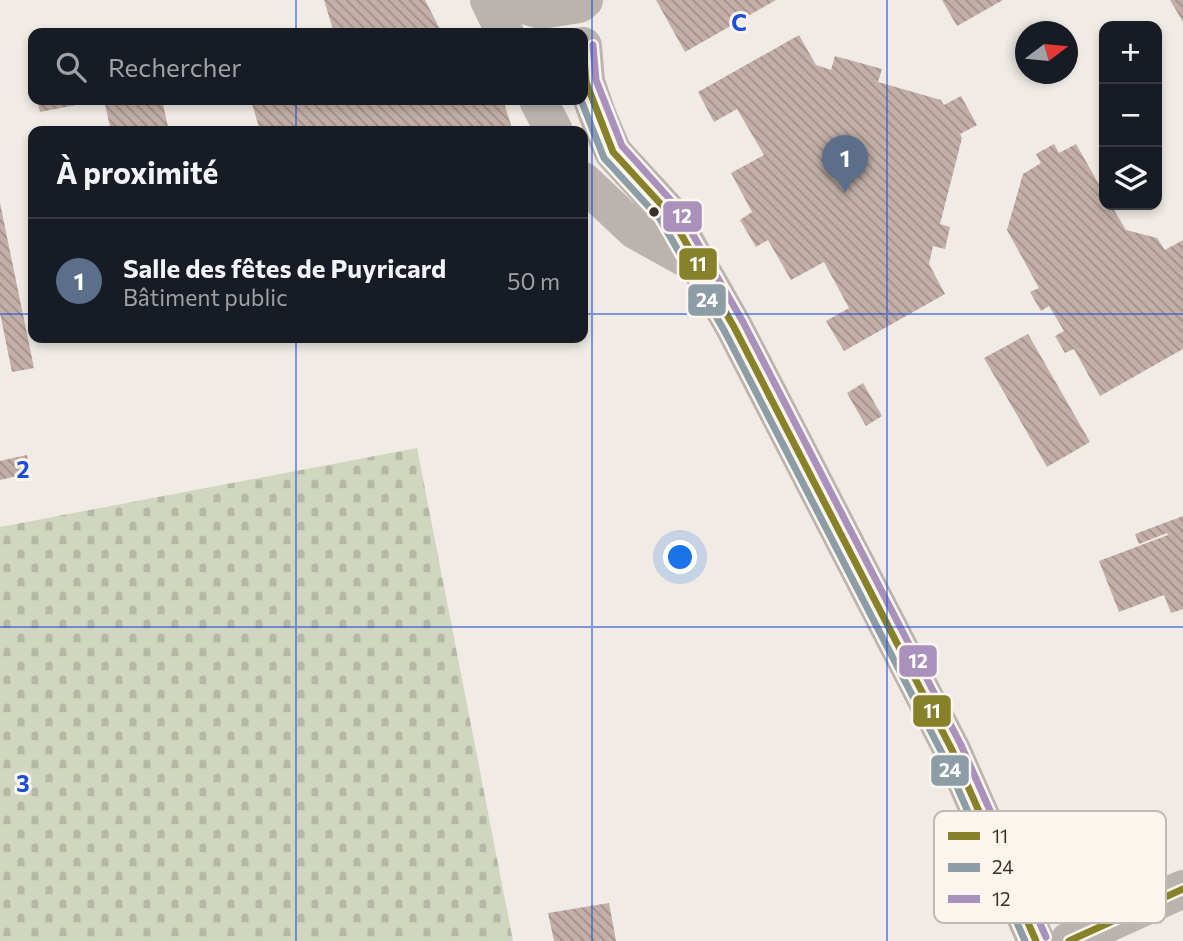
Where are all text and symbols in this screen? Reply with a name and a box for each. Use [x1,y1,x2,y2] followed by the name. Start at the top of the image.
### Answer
[731,8,747,36] text: C
[1015,21,1078,84] north arrow
[1099,21,1162,210] map controls
[1099,21,1162,84] button: +
[28,28,588,105] search box
[52,48,90,86] icon: search
[108,51,242,82] text: Rechercher
[1099,84,1162,147] button: −
[822,135,868,193] pin: 1
[1099,147,1162,210] button: layers
[56,153,218,190] text: À proximité
[662,200,703,233] line badge: 12
[672,204,692,227] text: 12
[647,205,661,219] unlabelled marker
[678,247,718,281] line badge: 11
[123,252,446,283] text: Salle des fêtes de Puyricard
[689,252,707,275] text: 11
[74,267,84,295] text: 1
[507,267,560,295] text: 50 m
[123,283,288,311] text: Bâtiment public
[687,283,727,317] line badge: 24
[696,288,718,311] text: 24
[16,455,30,483] text: 2
[663,540,697,574] your location
[898,644,938,678] line badge: 12
[908,649,928,672] text: 12
[912,694,952,728] line badge: 11
[923,699,941,722] text: 11
[930,754,970,787] line badge: 24
[939,758,961,781] text: 24
[16,769,30,797] text: 3
[934,811,1166,923] legend
[992,824,1008,847] text: 11
[992,855,1014,878] text: 24
[992,887,1011,910] text: 12

